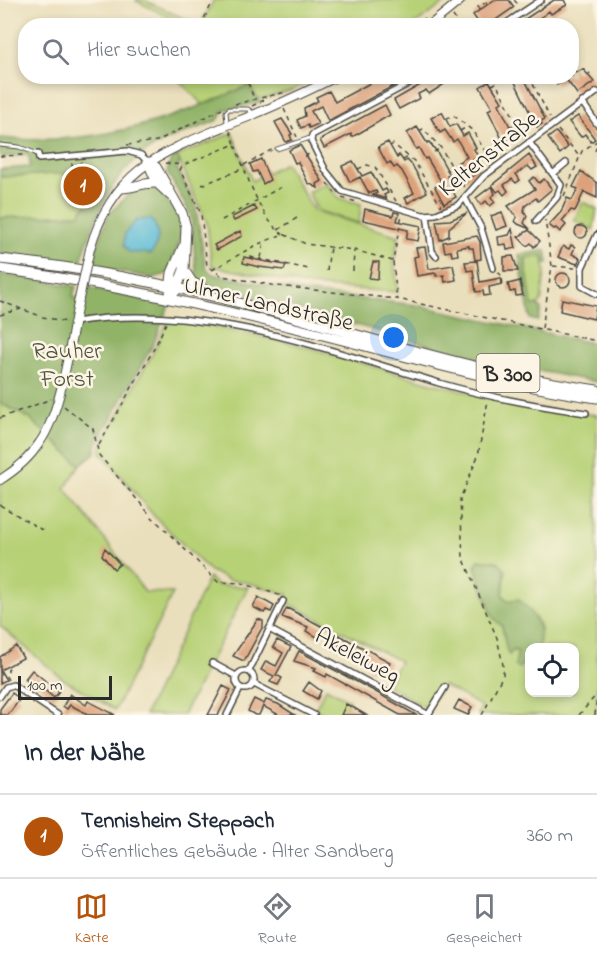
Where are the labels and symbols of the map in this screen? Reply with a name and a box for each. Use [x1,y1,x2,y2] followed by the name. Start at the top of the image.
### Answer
[432,103,548,207] street label: Keltenstraße
[64,164,103,208] pin: 1
[180,269,357,342] street label: Ulmer Landstraße
[379,323,408,352] your location
[32,335,102,398] park label: Rauher Forst
[476,354,540,392] road number: B 300
[308,620,406,694] street label: Akeleiweg
[18,673,112,700] scale bar

